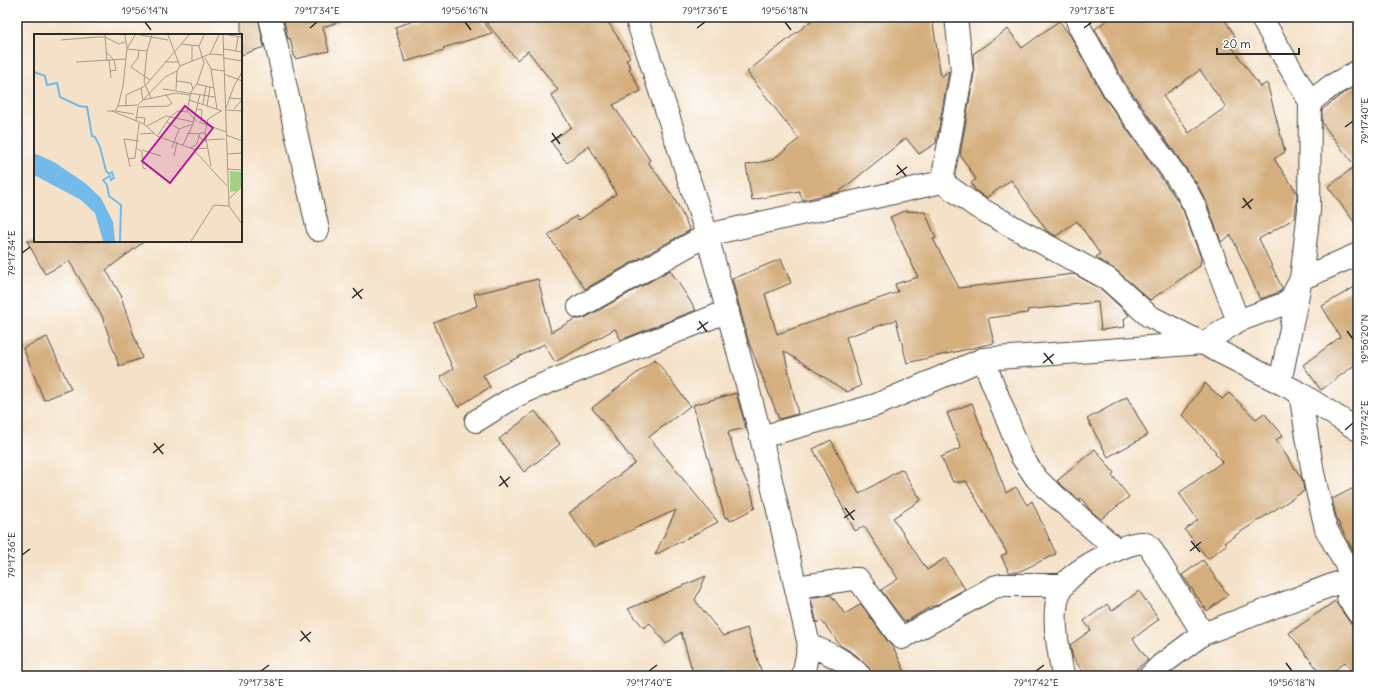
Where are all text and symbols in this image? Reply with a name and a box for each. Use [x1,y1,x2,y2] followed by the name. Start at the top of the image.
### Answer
[122,4,168,17] text: 19°56'14"N
[294,4,340,17] text: 79°17'34"E
[442,4,488,17] text: 19°56'16"N
[682,4,728,17] text: 79°17'36"E
[762,4,808,17] text: 19°56'18"N
[1069,4,1115,17] text: 79°17'38"E
[1217,30,1299,56] scale bar
[34,34,242,242] inset map
[1223,36,1251,51] text: 20 m
[1358,98,1371,144] text: 79°17'40"E
[5,230,18,276] text: 79°17'34"E
[1358,315,1371,363] text: 19°56'20"N
[1358,400,1371,446] text: 79°17'42"E
[5,532,18,578] text: 79°17'36"E
[238,676,284,689] text: 79°17'38"E
[626,676,672,689] text: 79°17'40"E
[1013,676,1059,689] text: 79°17'42"E
[1269,676,1315,689] text: 19°56'18"N

